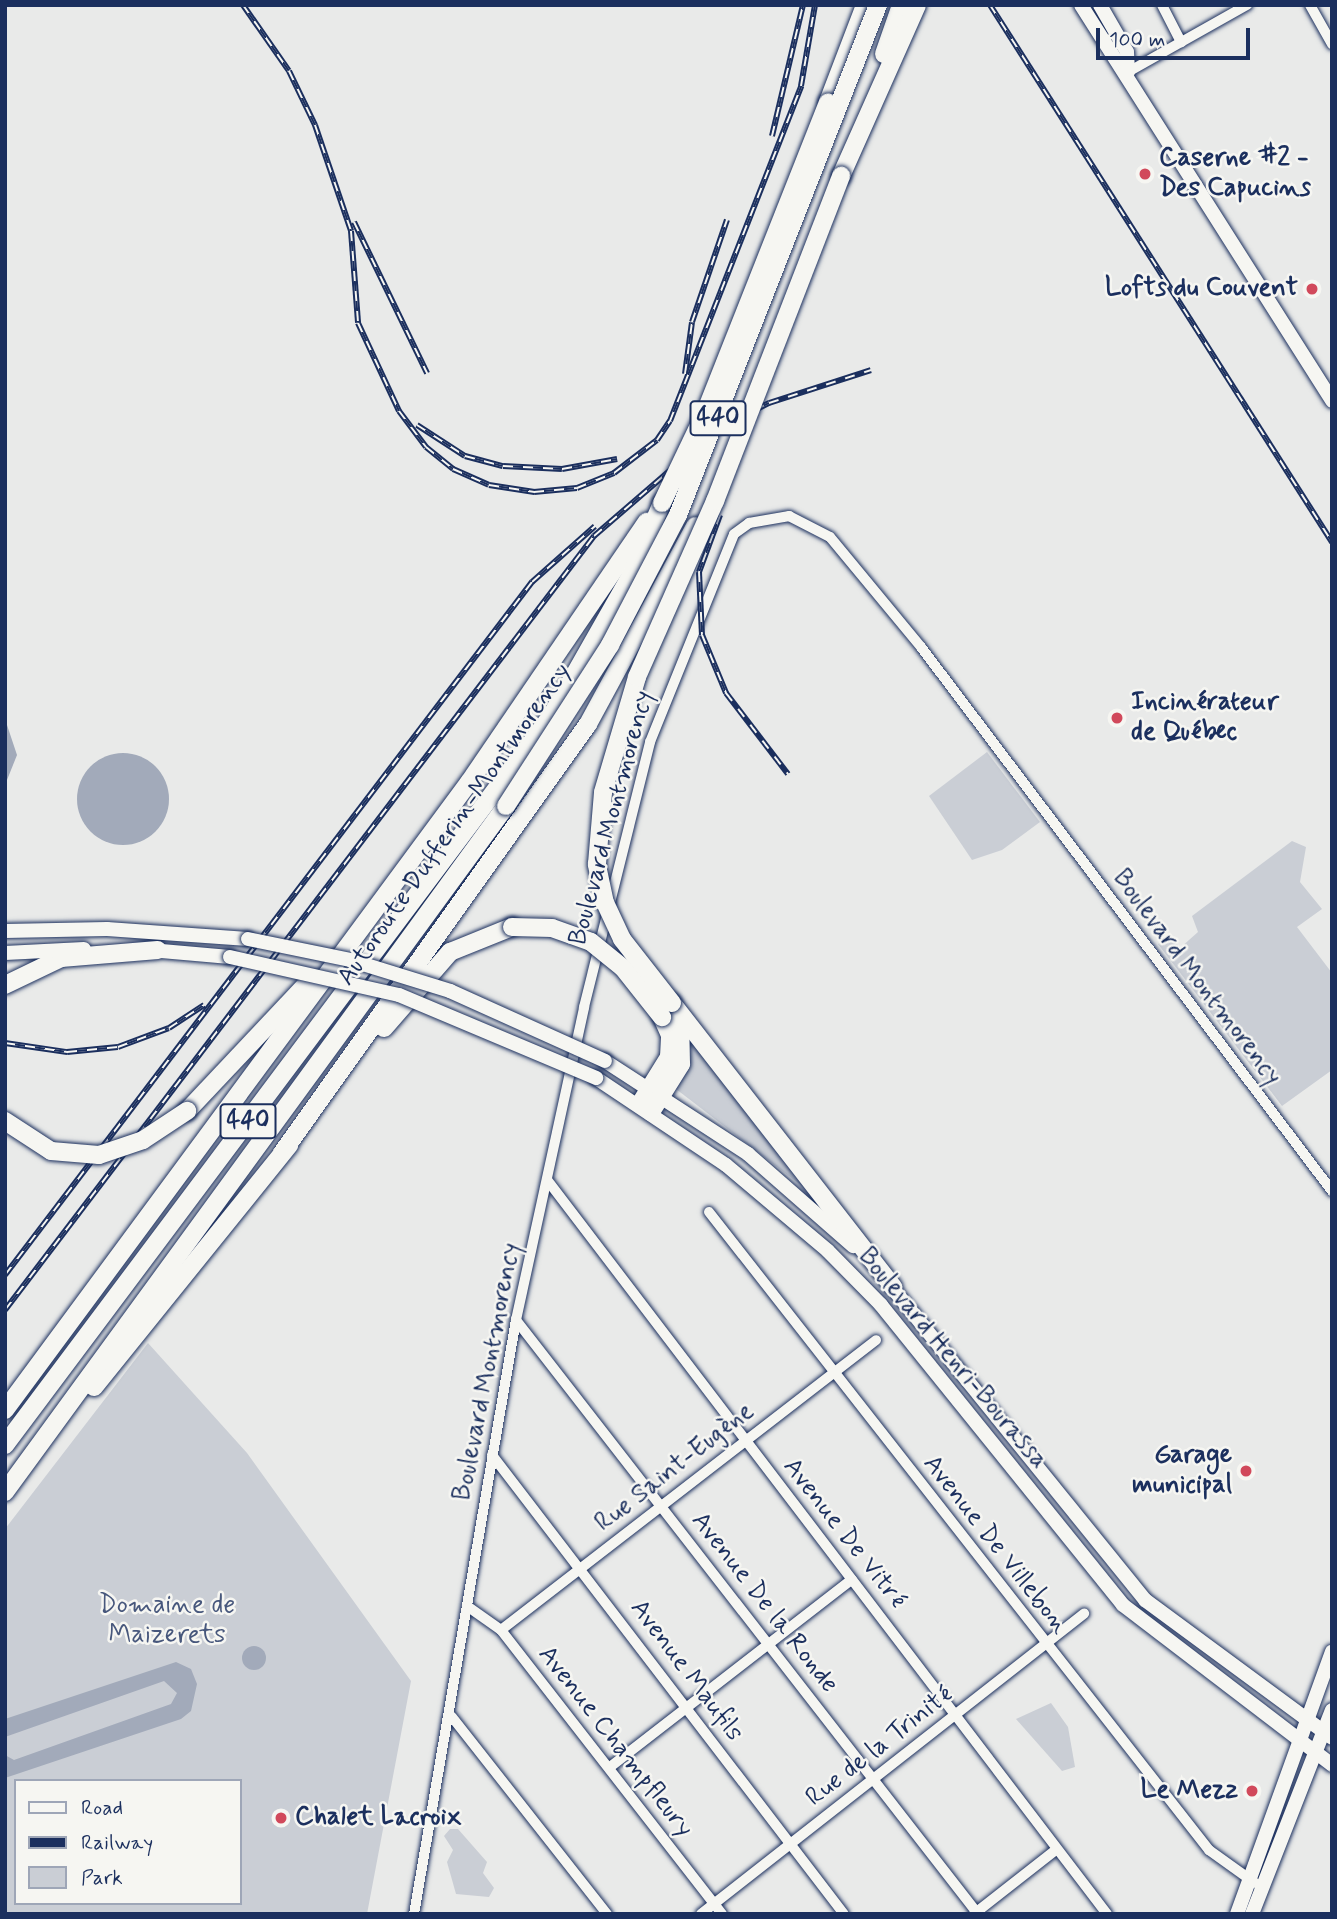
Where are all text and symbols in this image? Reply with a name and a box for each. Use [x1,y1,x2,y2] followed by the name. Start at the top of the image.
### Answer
[1099,14,1253,58] scale bar
[1109,26,1165,54] text: 100 m
[1159,143,1309,204] place label: Caserne #2 - Des Capucins
[1137,166,1153,182] marker: Caserne #2 - Des Capucins
[1100,273,1298,305] place label: Lofts du Couvent
[1304,281,1320,297] marker: Lofts du Couvent
[688,398,748,438] road number: 440
[334,661,576,989] street label: Autoroute Dufferin-Montmorency
[562,685,662,951] street label: Boulevard Montmorency
[1131,687,1279,748] place label: Incinérateur de Québec
[1109,710,1125,726] marker: Incinérateur de Québec
[1103,862,1289,1094] street label: Boulevard Montmorency
[218,1100,278,1142] road number: 440
[447,1238,529,1506] street label: Boulevard Montmorency
[849,1241,1055,1477] street label: Boulevard Henri-Bourassa
[590,1397,760,1539] street label: Rue Saint-Eugène
[1132,1440,1232,1502] place label: Garage municipal
[776,1453,912,1615] street label: Avenue De Vitré
[918,1453,1072,1637] street label: Avenue De Villebon
[1238,1463,1254,1479] marker: Garage municipal
[685,1508,843,1698] street label: Avenue De la Ronde
[98,1590,236,1652] park label: Domaine de Maizerets
[624,1596,748,1746] street label: Avenue Maufils
[530,1640,700,1844] street label: Avenue Champfleury
[797,1678,963,1816] street label: Rue de la Trinité
[1140,1775,1238,1807] place label: Le Mezz
[14,1779,242,1905] legend
[1244,1783,1260,1799] marker: Le Mezz
[81,1794,123,1822] text: Road
[295,1802,463,1834] place label: Chalet Lacroix
[273,1810,289,1826] marker: Chalet Lacroix
[81,1829,153,1857] text: Railway
[81,1864,123,1892] text: Park

